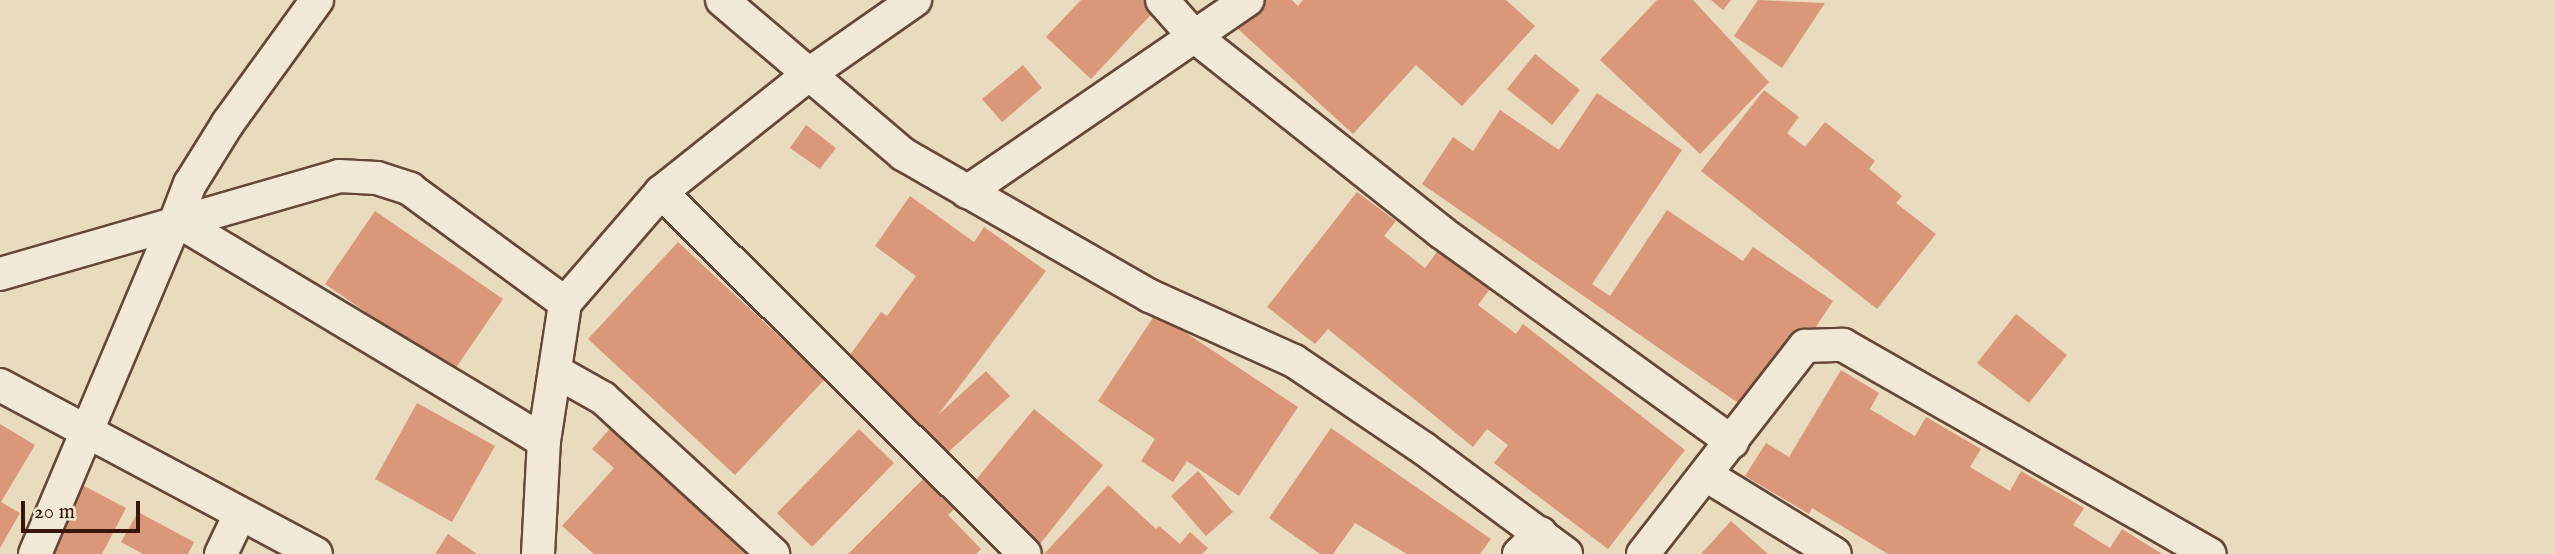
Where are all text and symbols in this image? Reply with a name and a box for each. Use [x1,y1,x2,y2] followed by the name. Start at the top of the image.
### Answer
[24,488,144,532] scale bar
[34,499,75,526] text: 20 m

